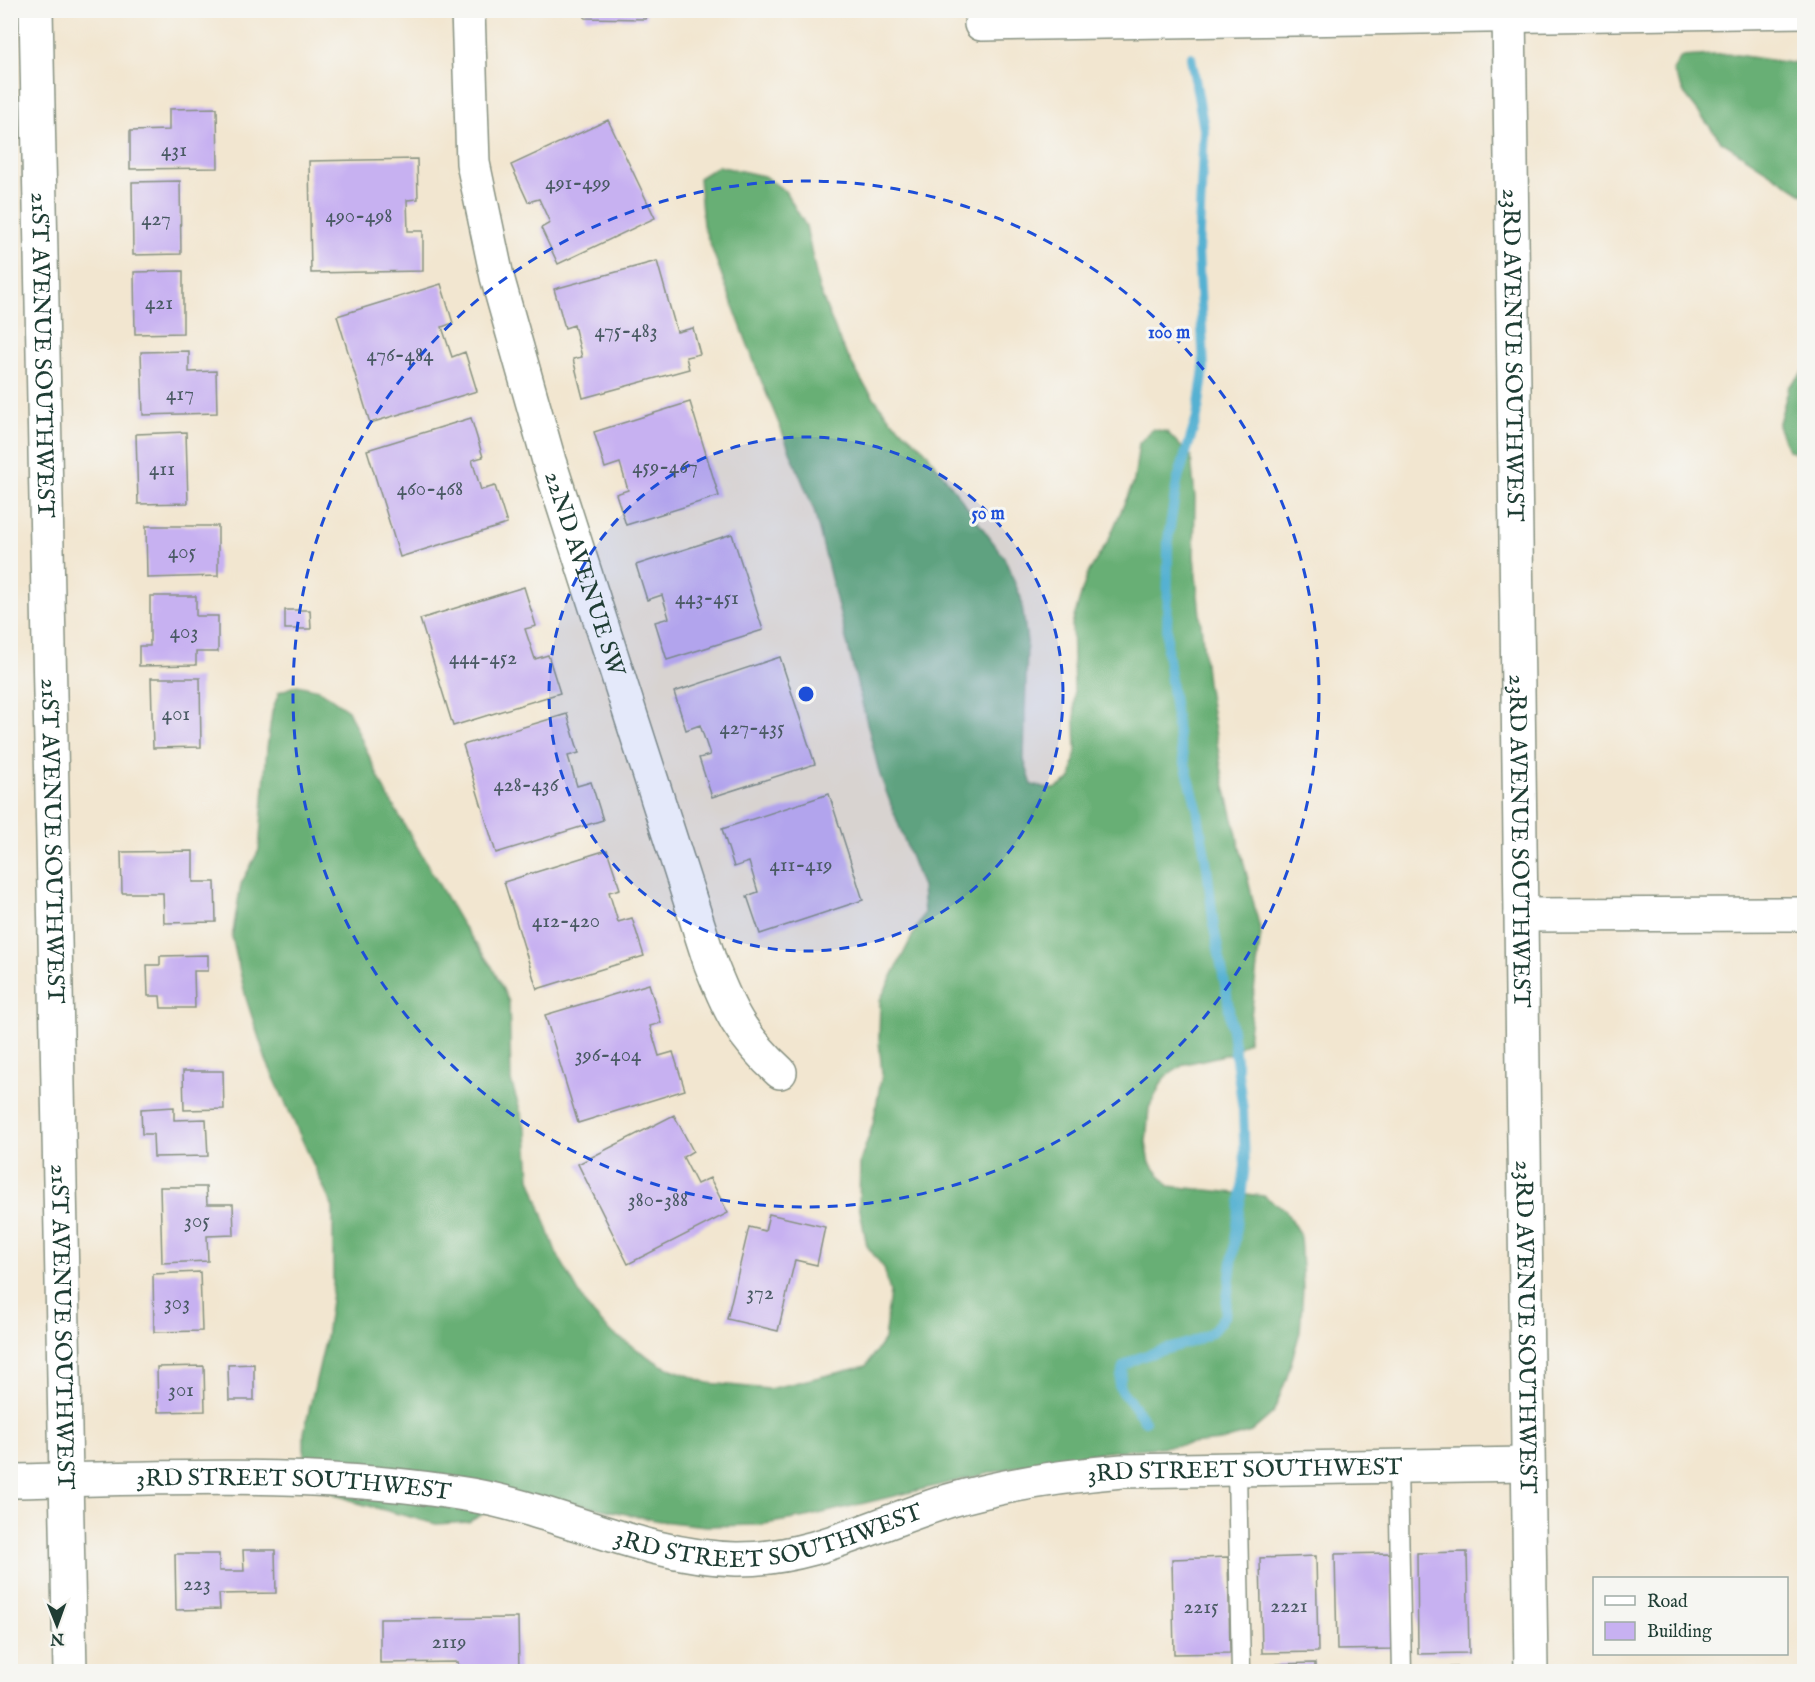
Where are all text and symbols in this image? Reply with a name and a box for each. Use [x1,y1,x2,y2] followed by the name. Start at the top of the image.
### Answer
[161,137,187,164] house number: 431
[545,170,611,197] house number: 491-499
[1494,188,1530,522] street label: 23RD AVENUE SOUTHWEST
[23,192,60,519] street label: 21ST AVENUE SOUTHWEST
[325,203,393,230] house number: 490-498
[141,206,171,233] house number: 427
[145,290,173,317] house number: 421
[594,318,658,345] house number: 475-483
[1148,322,1190,345] text: 100 m
[367,342,434,369] house number: 476-484
[166,381,194,408] house number: 417
[632,454,698,481] house number: 459-467
[149,456,175,483] house number: 411
[536,468,631,681] street label: 22ND AVENUE SW
[397,476,463,503] house number: 460-468
[971,503,1005,526] text: 50 m
[168,539,197,566] house number: 405
[675,585,739,612] house number: 443-451
[170,619,198,646] house number: 403
[449,645,517,672] house number: 444-452
[1501,674,1536,1008] street label: 23RD AVENUE SOUTHWEST
[33,678,70,1005] street label: 21ST AVENUE SOUTHWEST
[796,684,816,704] centre of rings
[162,701,190,728] house number: 401
[719,715,785,742] house number: 427-435
[493,772,560,799] house number: 428-436
[770,852,832,879] house number: 411-419
[532,908,600,935] house number: 412-420
[575,1042,642,1069] house number: 396-404
[1507,1160,1543,1494] street label: 23RD AVENUE SOUTHWEST
[43,1164,80,1490] street label: 21ST AVENUE SOUTHWEST
[628,1187,688,1214] house number: 380-388
[184,1208,210,1235] house number: 305
[746,1280,774,1307] house number: 372
[164,1290,190,1317] house number: 303
[168,1377,194,1404] house number: 301
[1086,1452,1403,1491] street label: 3RD STREET SOUTHWEST
[136,1463,454,1509] street label: 3RD STREET SOUTHWEST
[610,1497,927,1576] street label: 3RD STREET SOUTHWEST
[183,1571,211,1598] house number: 223
[1593,1577,1788,1655] legend
[1647,1591,1688,1614] text: Road
[1270,1593,1308,1620] house number: 2221
[1183,1594,1219,1621] house number: 2215
[27,1595,87,1655] north arrow
[1647,1621,1712,1644] text: Building
[50,1628,65,1648] text: N
[432,1629,466,1656] house number: 2119

